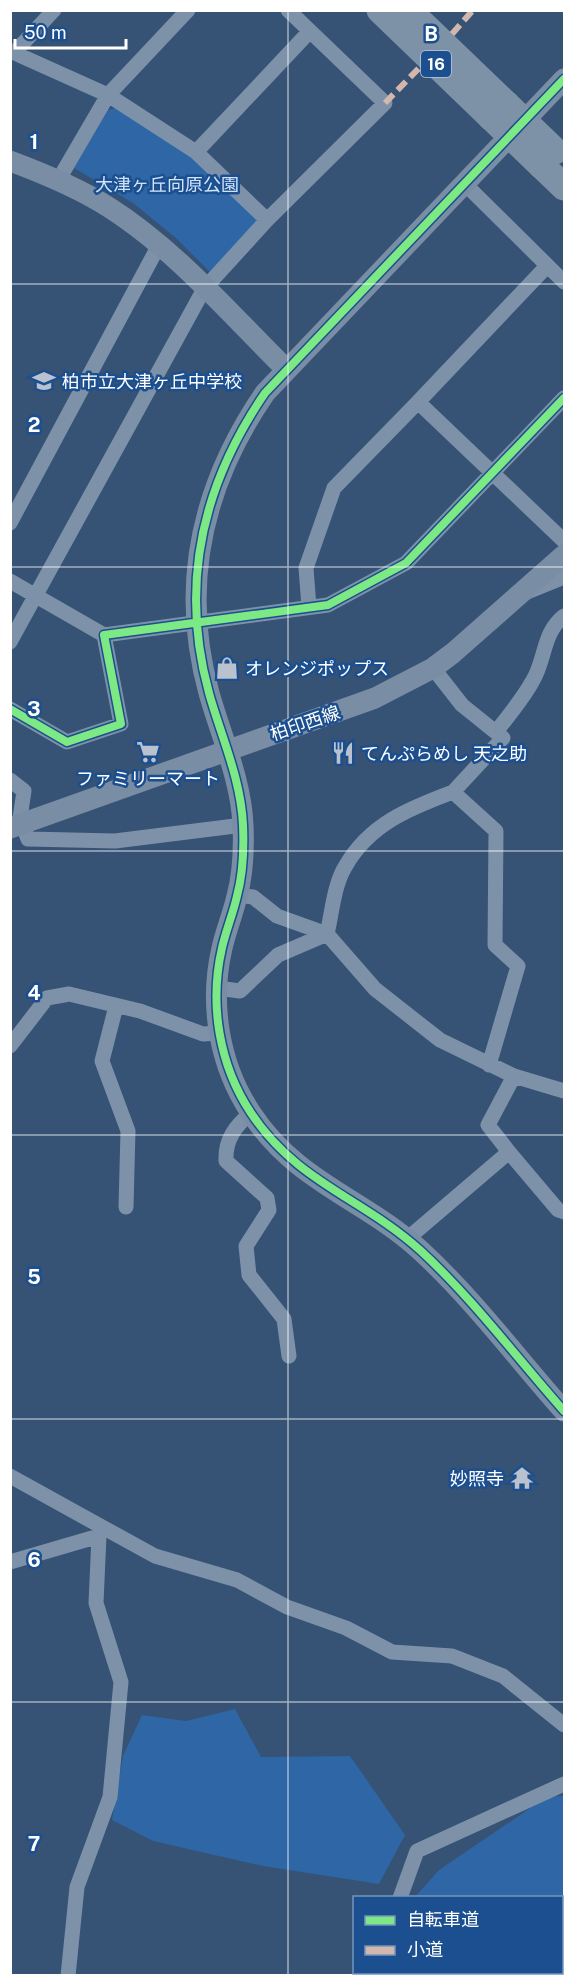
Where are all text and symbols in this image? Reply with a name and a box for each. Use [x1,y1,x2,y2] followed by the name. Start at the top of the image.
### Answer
[15,12,126,50] scale bar
[24,22,67,43] text: 50 m
[424,22,438,46] text: B
[421,51,451,77] road number: 16
[30,130,38,154] text: 1
[95,174,239,195] park label: 大津ヶ丘向原公園
[31,368,57,394] school or university icon: 柏市立大津ヶ丘中学校
[62,371,242,392] place label: 柏市立大津ヶ丘中学校
[28,413,40,437] text: 2
[214,655,240,681] shop icon: オレンジポップス
[245,658,389,679] place label: オレンジポップス
[27,697,41,721] text: 3
[268,701,342,745] street label: 柏印西線
[135,739,161,765] supermarket icon: ファミリーマート
[330,740,356,766] restaurant icon: てんぷらめし 天之助
[361,743,527,764] place label: てんぷらめし 天之助
[76,768,220,789] place label: ファミリーマート
[27,981,41,1005] text: 4
[27,1265,41,1289] text: 5
[509,1465,535,1491] temple icon: 妙照寺
[450,1468,504,1489] place label: 妙照寺
[27,1548,41,1572] text: 6
[28,1832,40,1856] text: 7
[353,1896,563,1974] legend
[407,1909,479,1930] text: 自転車道
[407,1939,443,1960] text: 小道

